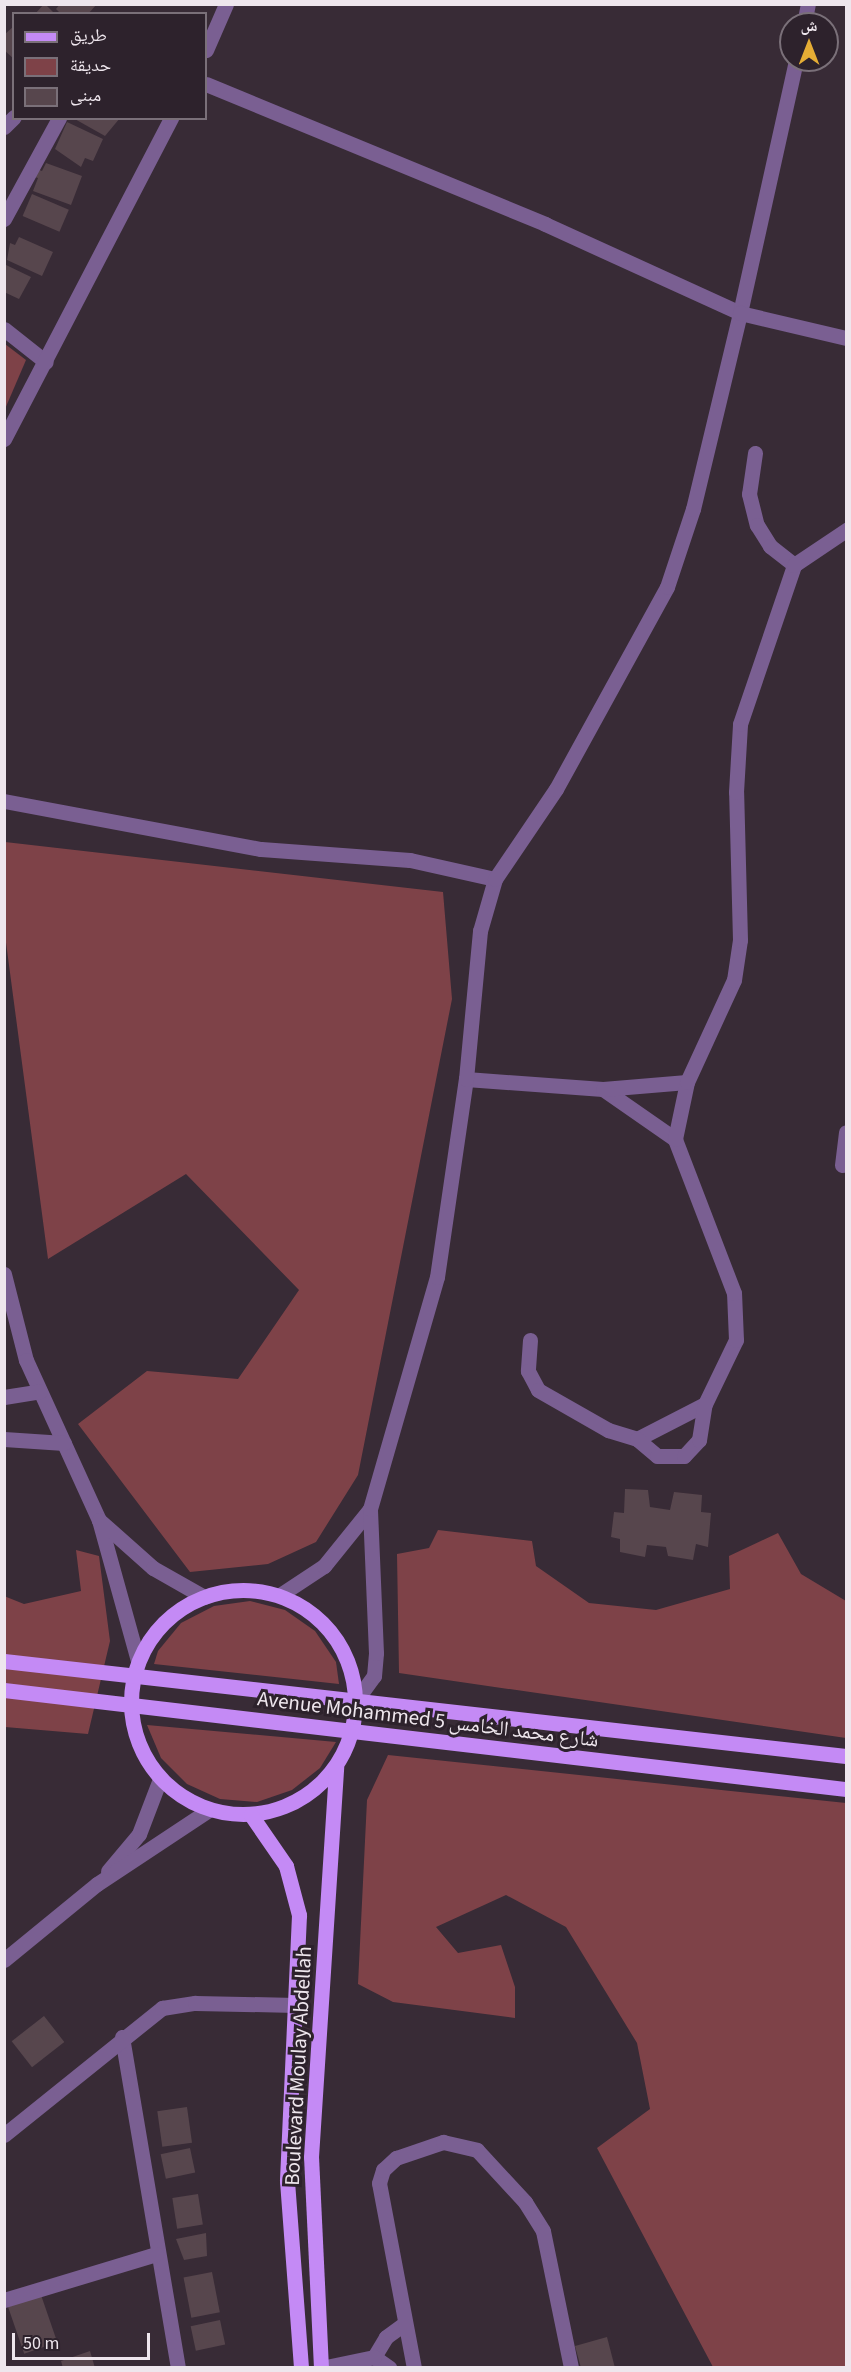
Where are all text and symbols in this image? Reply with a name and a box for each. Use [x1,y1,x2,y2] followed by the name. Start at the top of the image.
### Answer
[12,12,207,120] legend
[779,12,839,72] north arrow
[801,15,817,37] text: ش
[70,23,107,48] text: طريق
[70,53,111,78] text: حديقة
[70,83,101,108] text: مبنى
[256,1686,600,1752] street label: Avenue Mohammed 5 شارع محمد الخامس
[279,1946,317,2186] street label: Boulevard Moulay Abdellah
[15,2321,153,2359] scale bar
[23,2331,59,2356] text: 50 m

